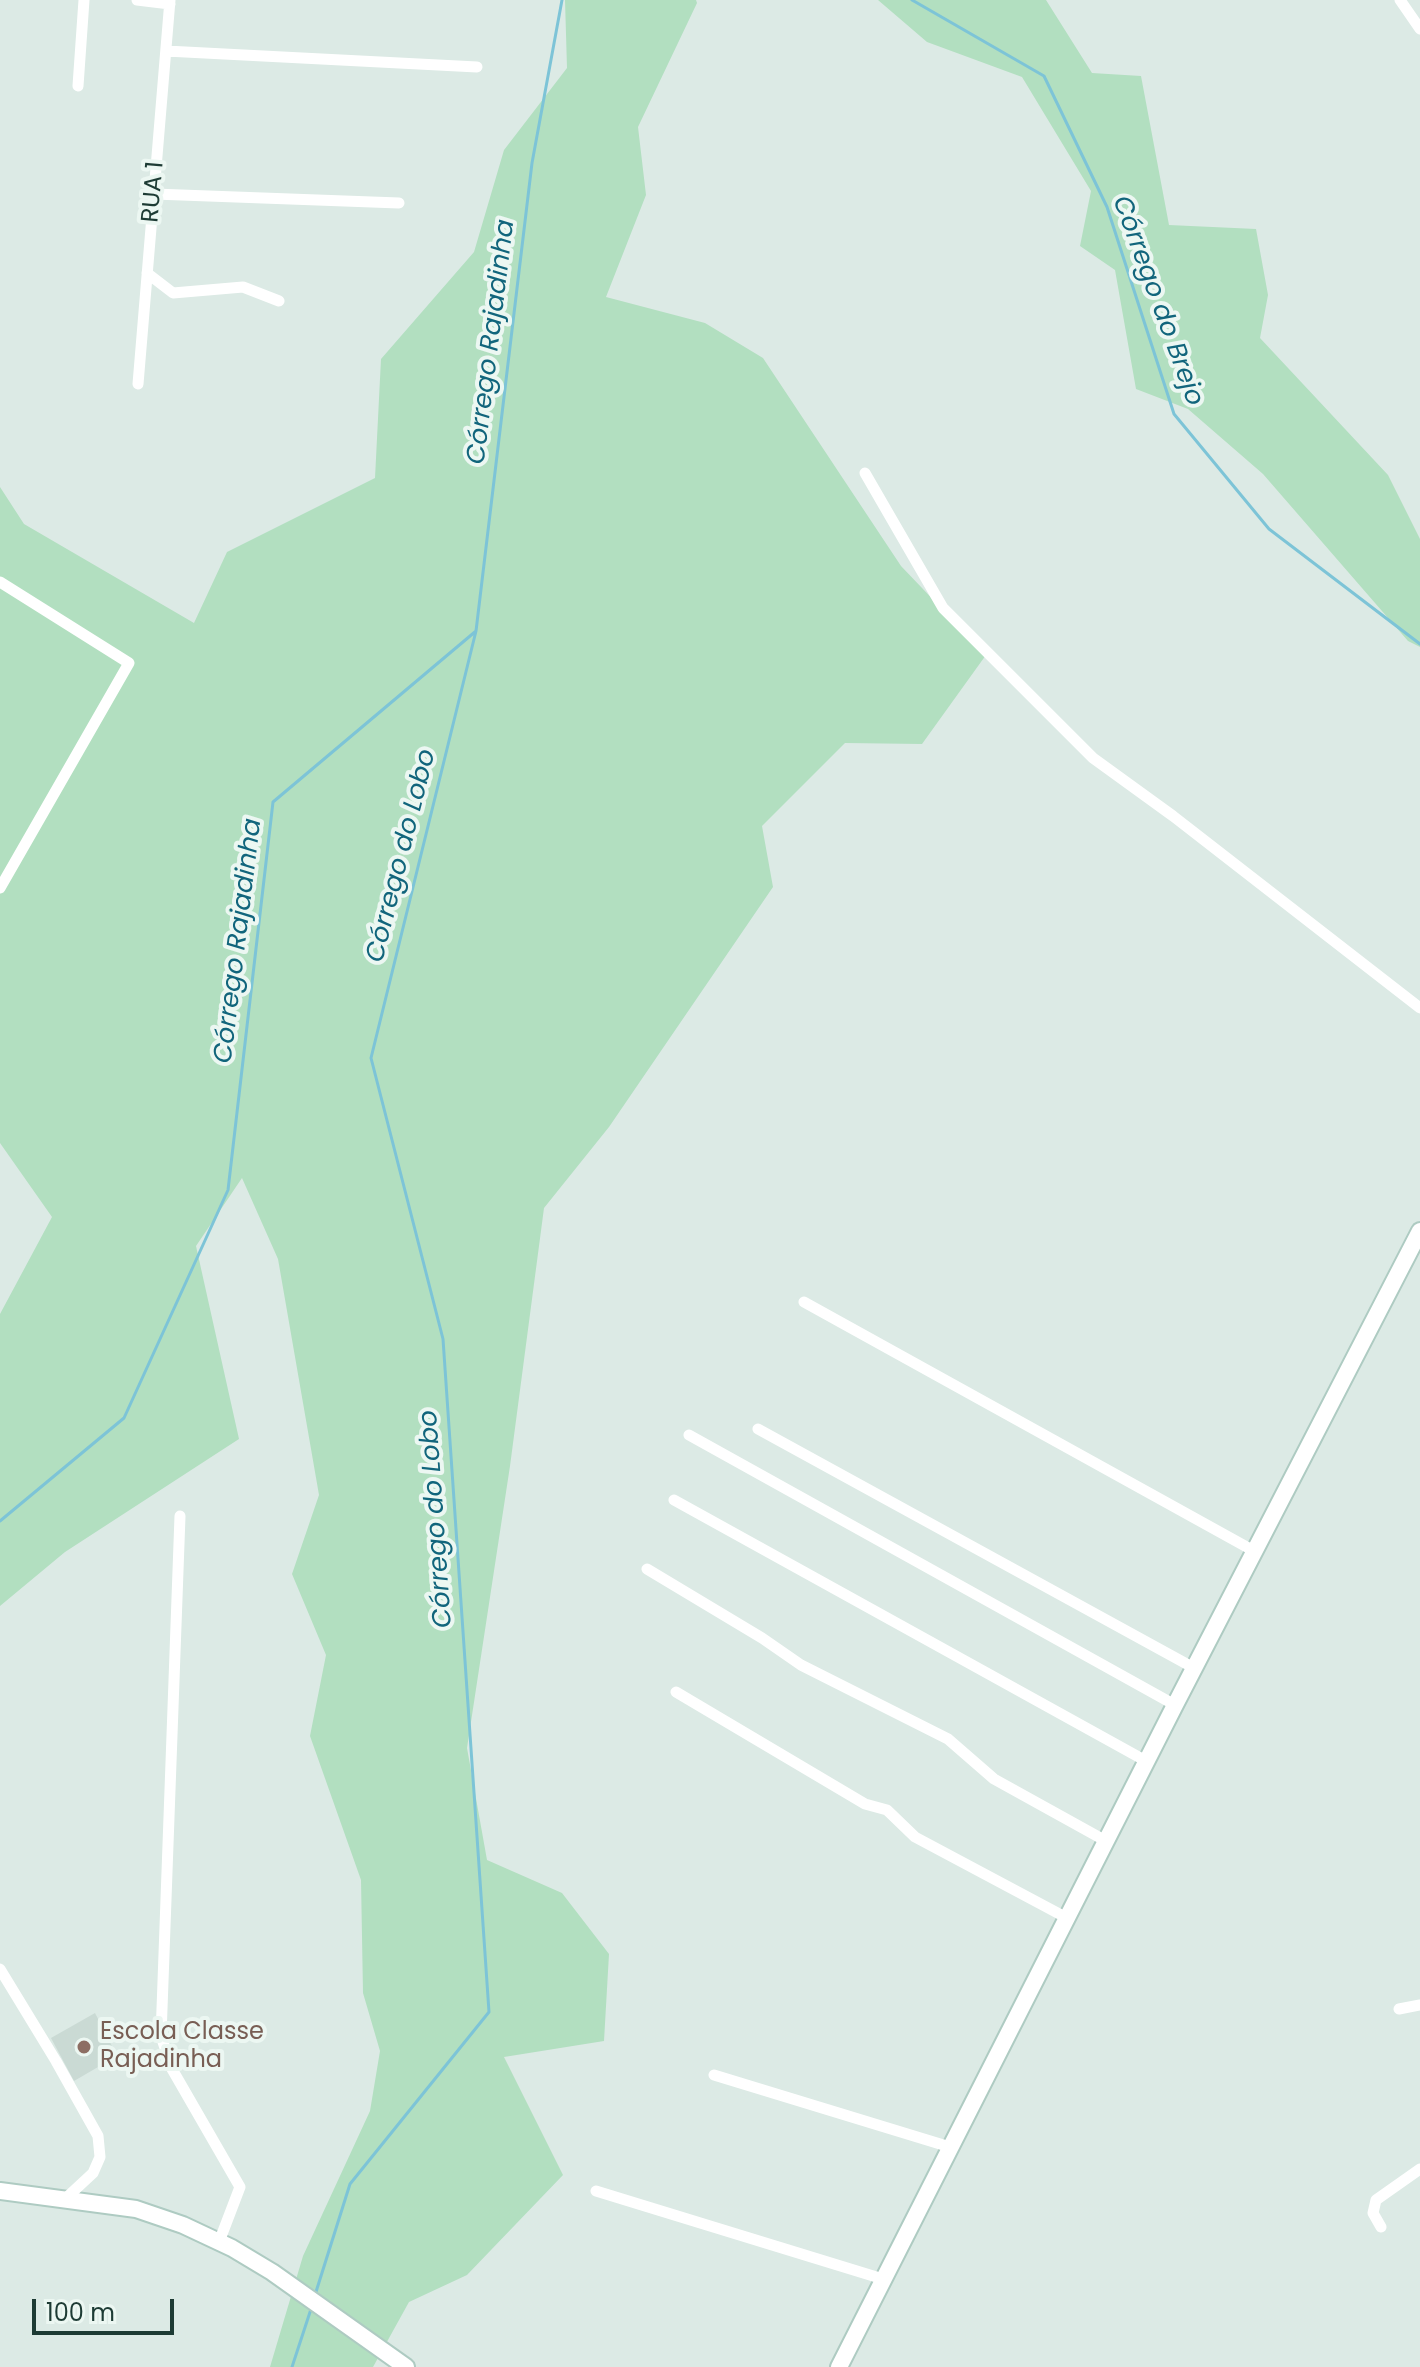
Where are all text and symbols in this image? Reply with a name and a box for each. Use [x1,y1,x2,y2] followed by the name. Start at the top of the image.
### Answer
[137,160,171,224] street label: RUA 1
[1105,192,1209,410] water label: Córrego do Brejo
[462,218,522,466] water label: Córrego Rajadinha
[360,746,444,966] water label: Córrego do Lobo
[209,817,269,1065] water label: Córrego Rajadinha
[414,1409,460,1629] water label: Córrego do Lobo
[100,2019,264,2075] place label: Escola Classe Rajadinha
[75,2038,93,2056] marker: Escola Classe Rajadinha
[36,2283,178,2333] scale bar
[46,2296,115,2329] text: 100 m

